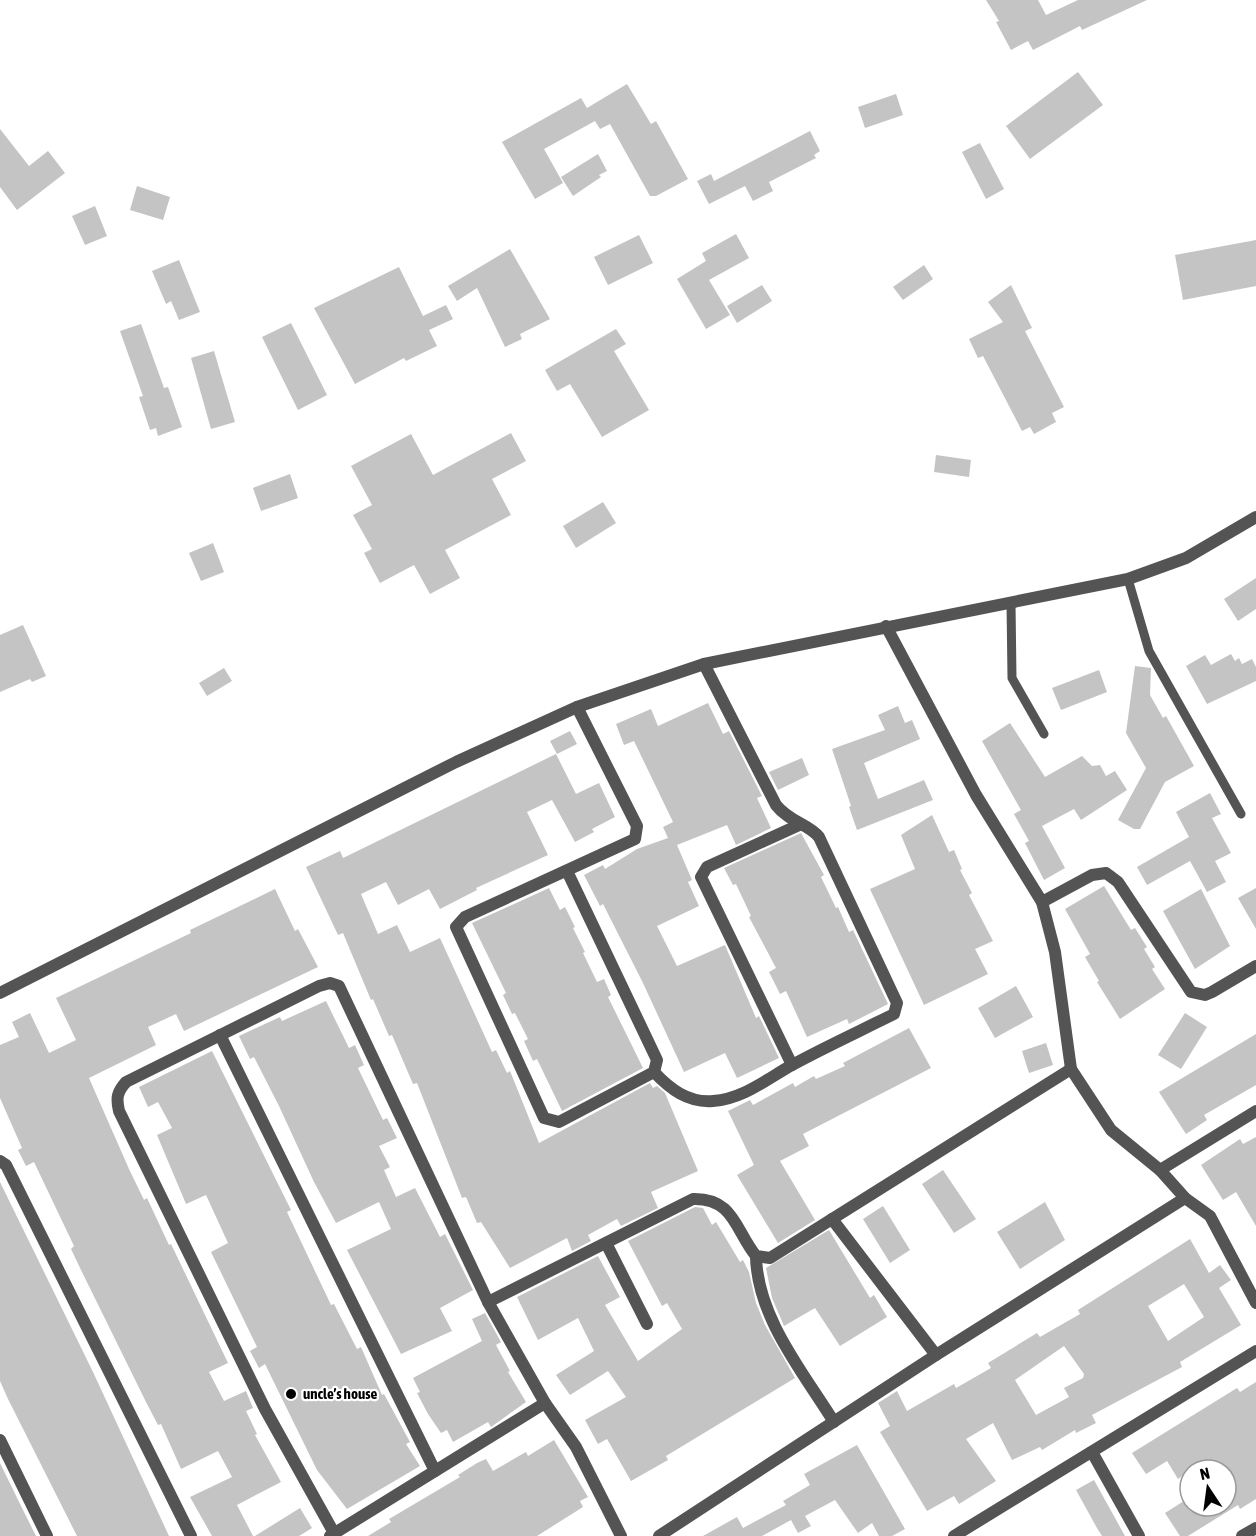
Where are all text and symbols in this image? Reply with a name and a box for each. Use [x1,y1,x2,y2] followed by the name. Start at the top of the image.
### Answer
[303,1385,377,1402] place label: uncle’s house
[284,1387,298,1401] marker: uncle’s house
[1178,1458,1238,1518] north arrow
[1198,1464,1211,1483] text: N

